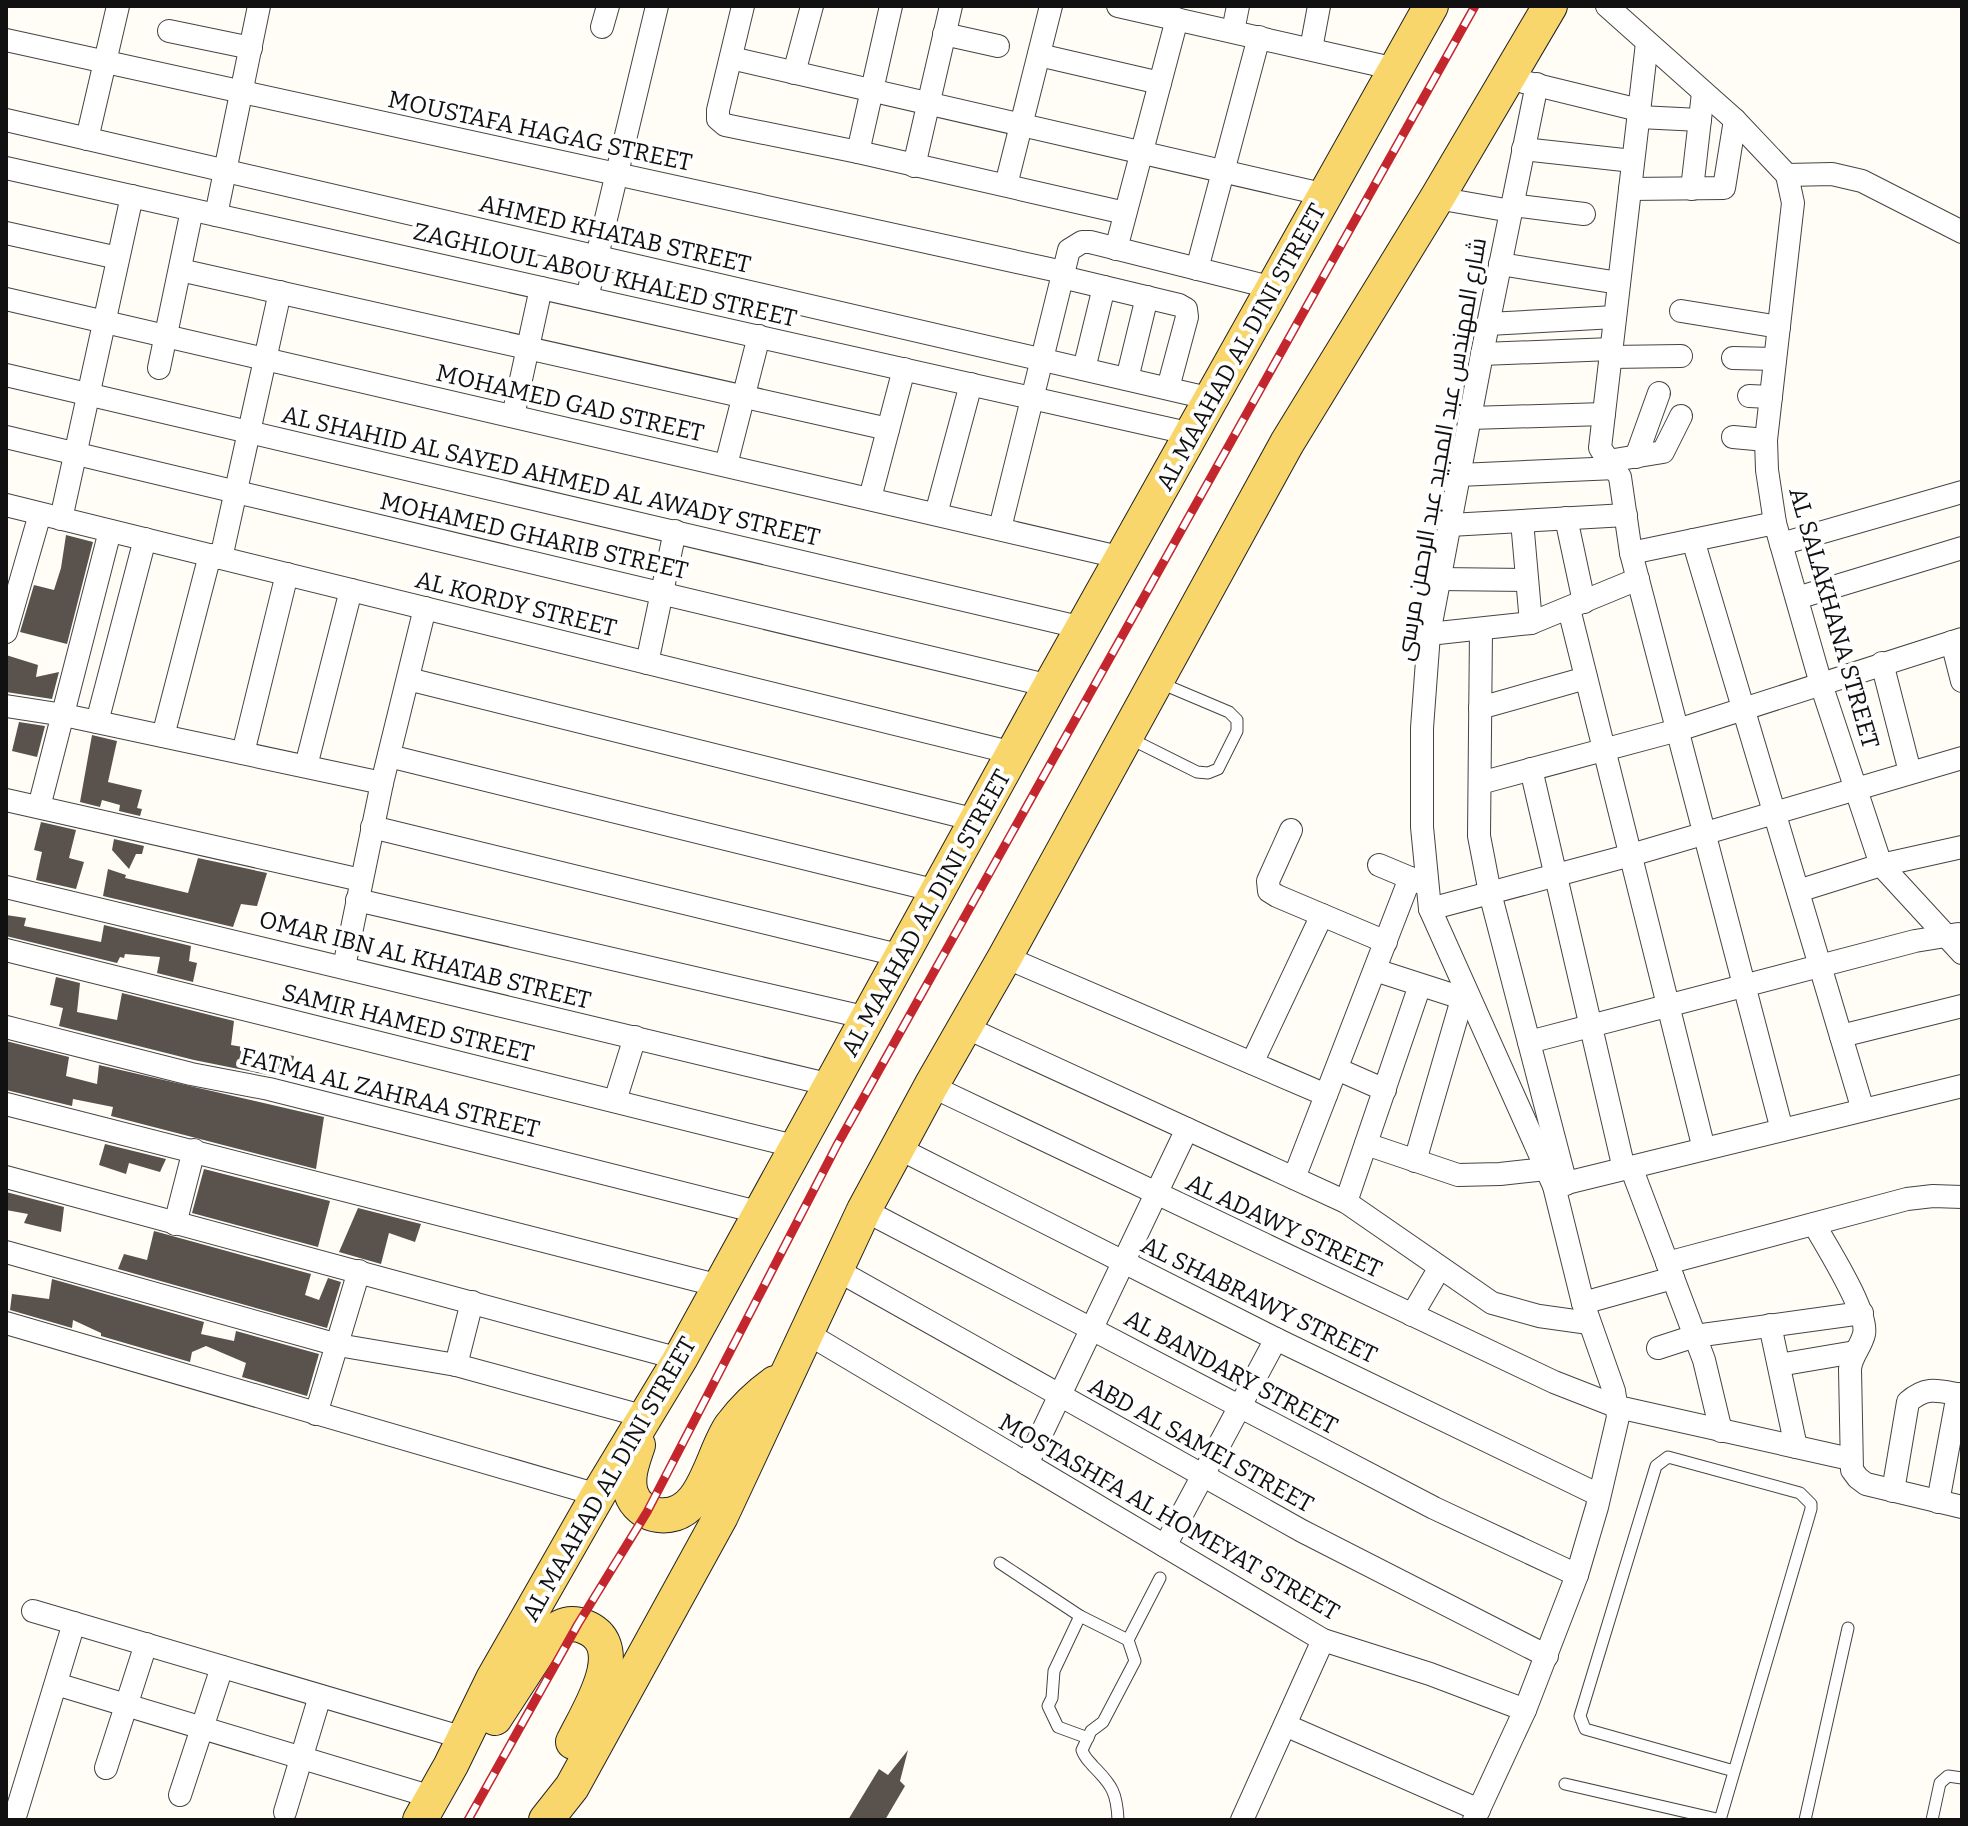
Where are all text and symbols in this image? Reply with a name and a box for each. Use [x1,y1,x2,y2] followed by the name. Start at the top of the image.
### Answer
[386,85,694,177] street label: MOUSTAFA HAGAG STREET
[477,189,753,279] street label: AHMED KHATAB STREET
[1150,199,1332,495] street label: AL MAAHAD AL DINI STREET
[411,217,799,333] street label: ZAGHLOUL ABOU KHALED STREET
[1390,235,1494,663] street label: شارع المهندس عبد المجيد عبد الرحمن مرسى
[433,359,707,447] street label: MOHAMED GAD STREET
[279,400,823,552] street label: AL SHAHID AL SAYED AHMED AL AWADY STREET
[1783,484,1885,752] street label: AL SALAKHANA STREET
[377,487,691,585] street label: MOHAMED GHARIB STREET
[413,565,619,643] street label: AL KORDY STREET
[835,765,1017,1061] street label: AL MAAHAD AL DINI STREET
[256,905,594,1015] street label: OMAR IBN AL KHATAB STREET
[279,978,537,1068] street label: SAMIR HAMED STREET
[238,1042,542,1144] street label: FATMA AL ZAHRAA STREET
[1182,1168,1386,1284] street label: AL ADAWY STREET
[1137,1231,1381,1369] street label: AL SHABRAWY STREET
[1120,1304,1342,1440] street label: AL BANDARY STREET
[516,1332,702,1626] street label: AL MAAHAD AL DINI STREET
[1084,1372,1318,1518] street label: ABD AL SAMEI STREET
[994,1408,1344,1626] street label: MOSTASHFA AL HOMEYAT STREET

